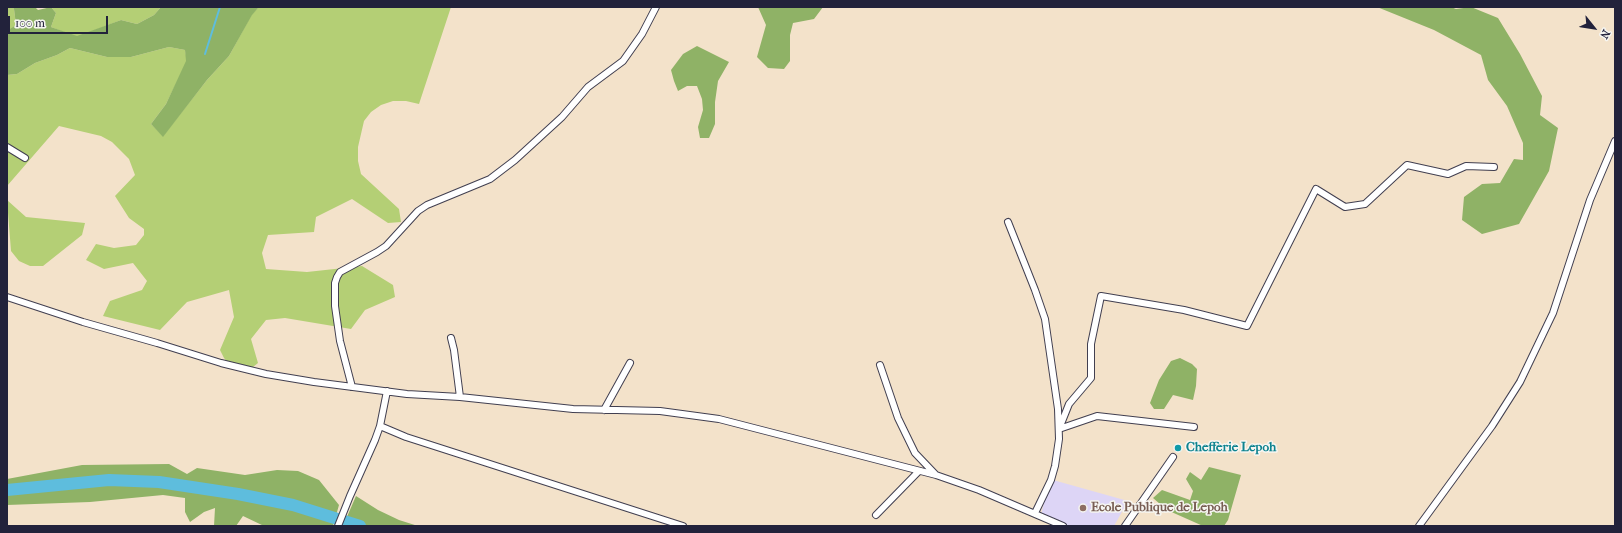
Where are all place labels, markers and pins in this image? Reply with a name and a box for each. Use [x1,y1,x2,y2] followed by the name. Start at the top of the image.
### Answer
[1186,440,1276,456] place label: Chefferie Lepoh
[1173,443,1183,453] marker: Chefferie Lepoh
[1091,500,1228,516] place label: Ecole Publique de Lepoh
[1078,503,1088,513] marker: Ecole Publique de Lepoh

